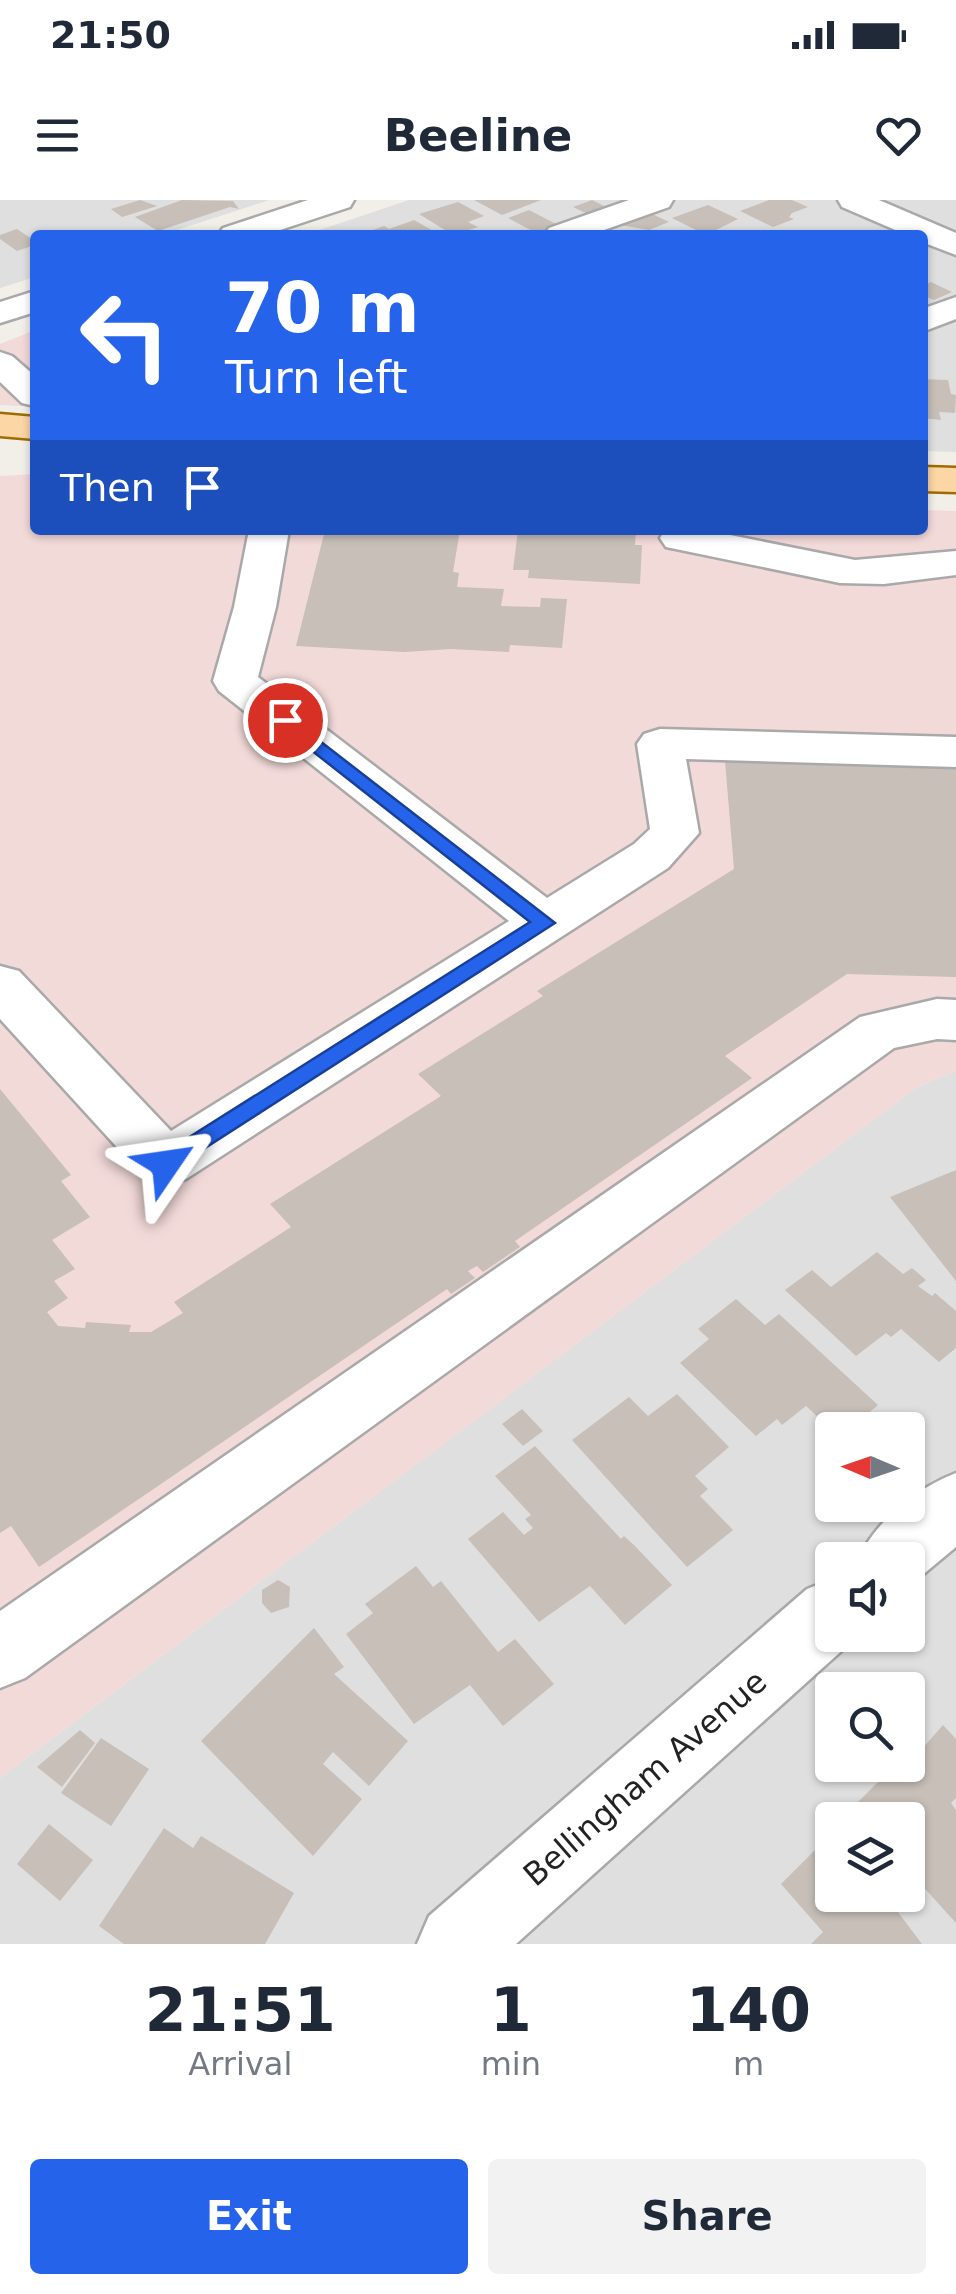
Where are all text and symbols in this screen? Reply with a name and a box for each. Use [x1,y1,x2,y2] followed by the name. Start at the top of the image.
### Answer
[50,13,171,57] text: 21:50
[30,108,85,163] icon: menu
[871,108,926,163] icon: heart
[384,109,572,162] text: Beeline
[225,267,420,349] text: 70 m
[60,270,190,400] icon: left
[225,351,408,404] text: Turn left
[175,460,230,515] icon: arrive
[60,466,155,510] text: Then
[243,678,328,763] pin
[258,693,313,748] icon: arrive
[114,1112,218,1216] position arrow
[815,1412,925,1522] north arrow
[815,1412,925,1912] map controls
[815,1542,925,1652] button: sound
[516,1662,774,1894] street label: Bellingham Avenue
[815,1672,925,1782] button: search
[815,1802,925,1912] button: layers
[145,1975,336,2045] text: 21:51
[490,1975,532,2045] text: 1
[686,1975,811,2045] text: 140
[188,2045,292,2083] text: Arrival
[481,2045,541,2083] text: min
[733,2045,764,2083] text: m
[30,2159,468,2274] button: Exit
[488,2159,926,2274] button: Share

